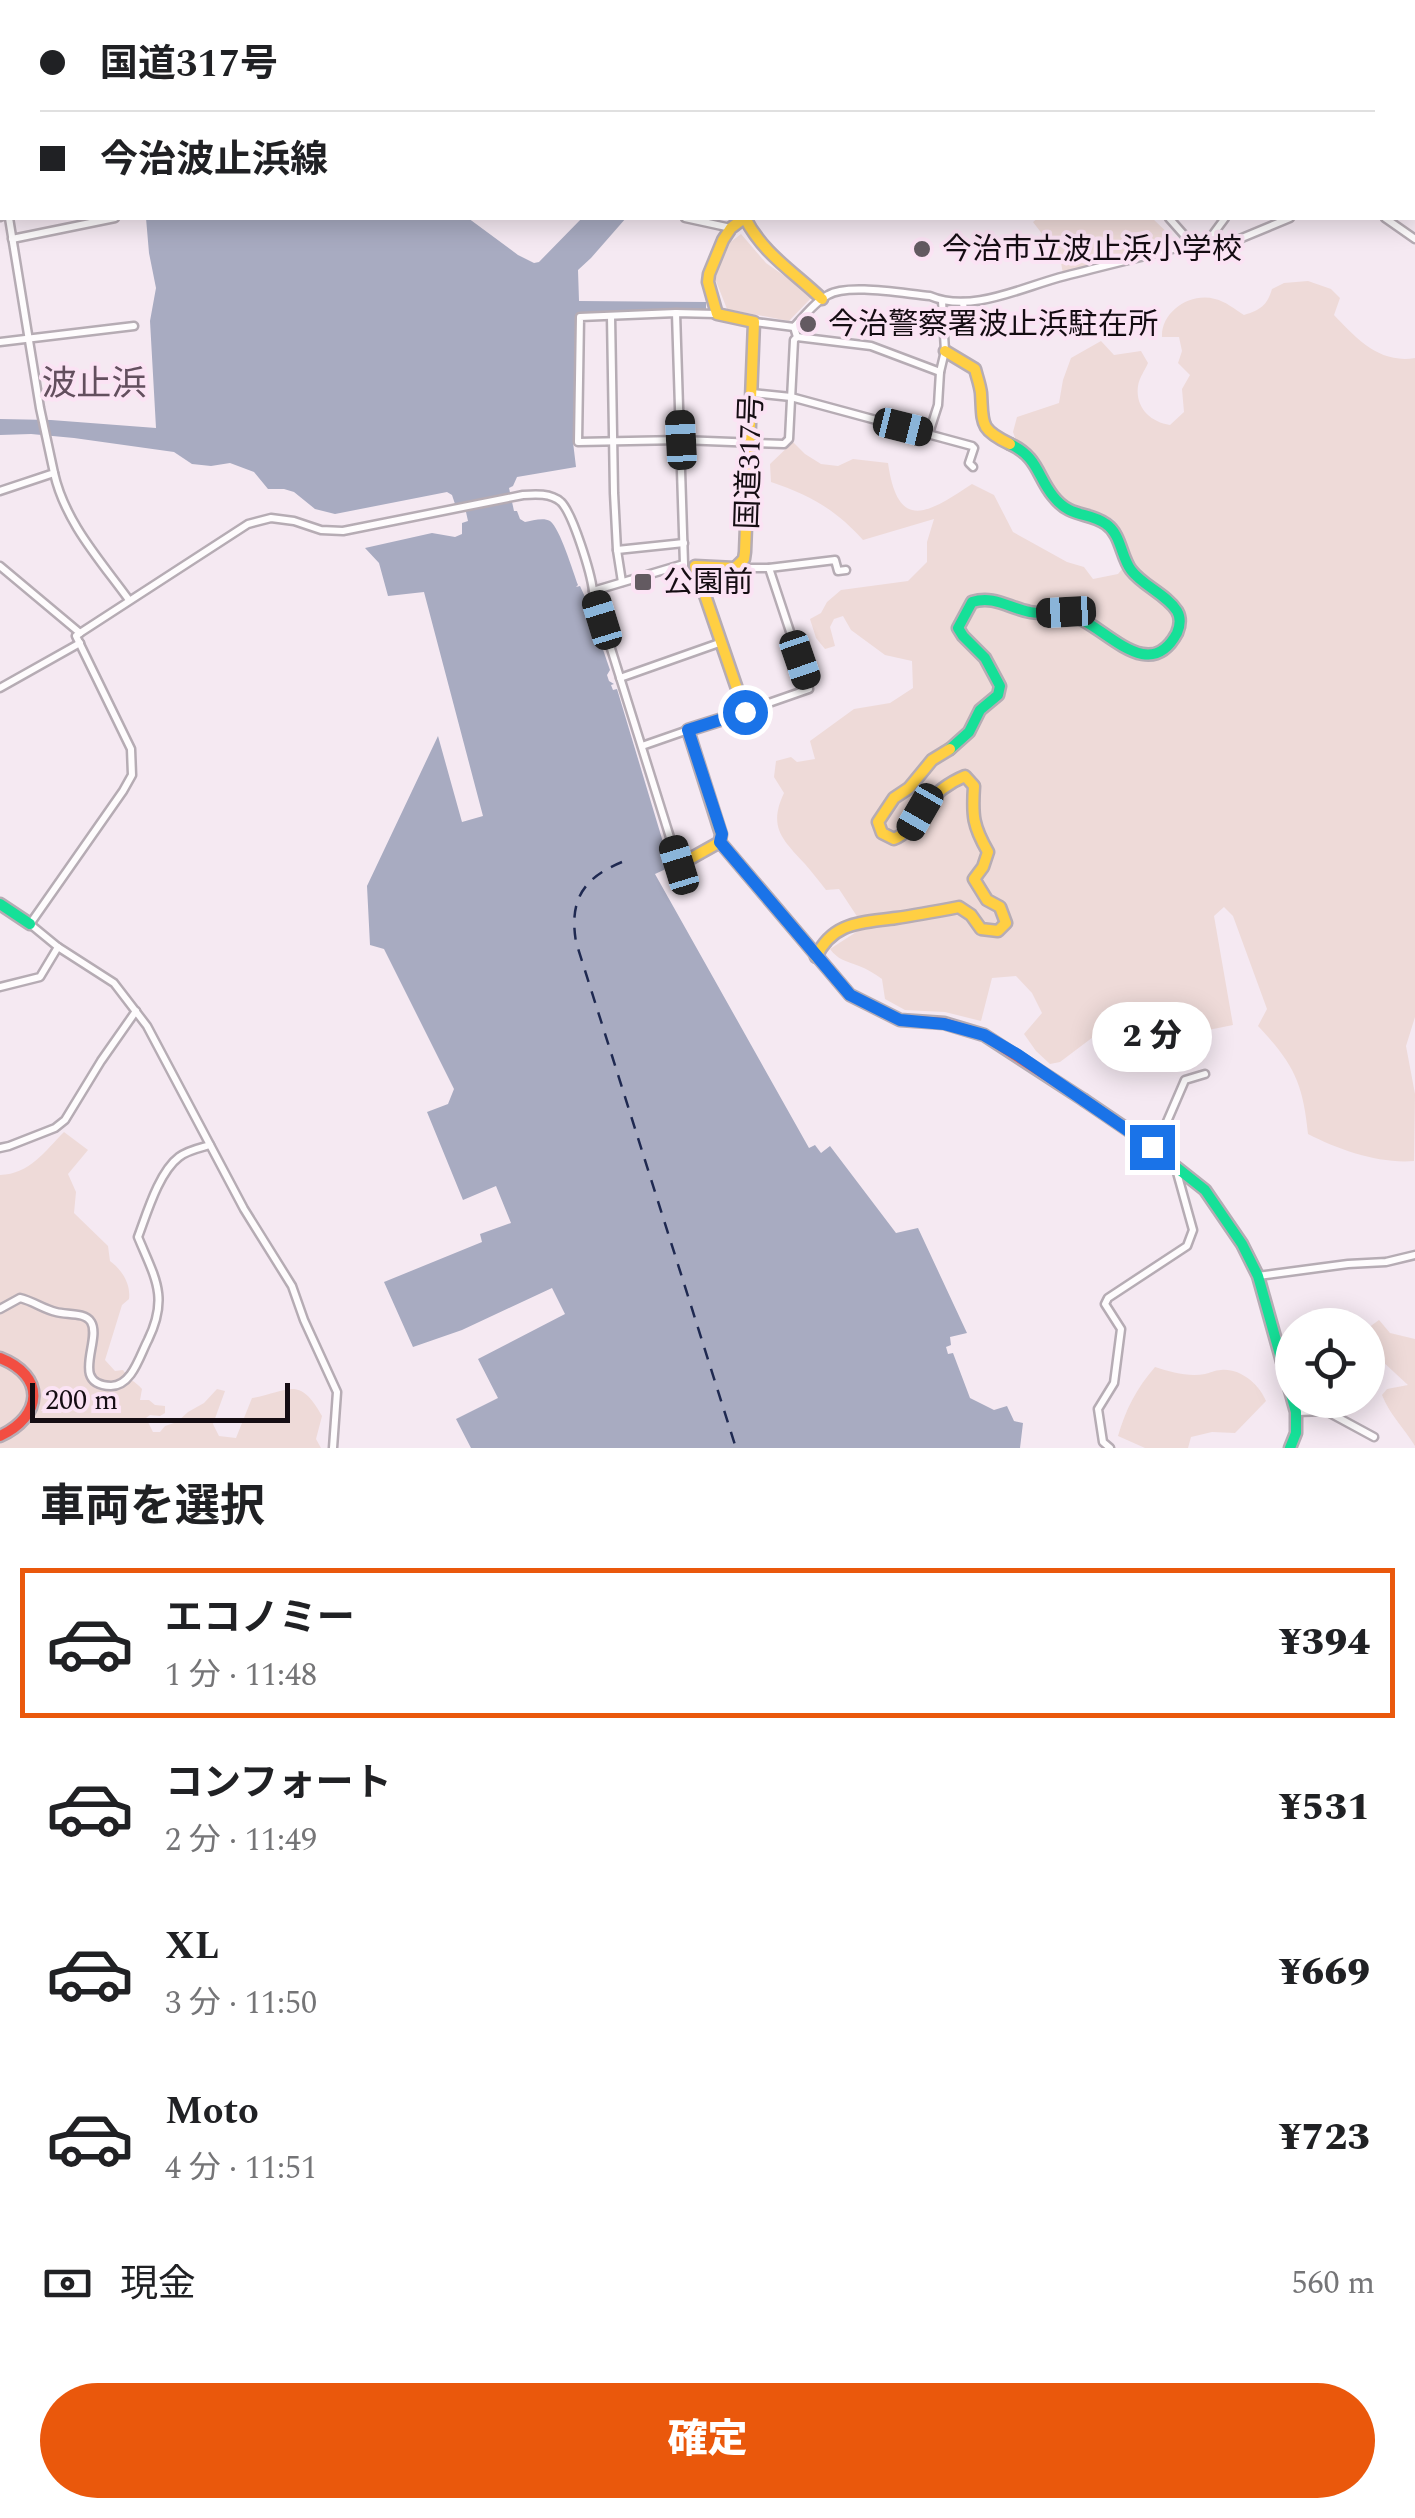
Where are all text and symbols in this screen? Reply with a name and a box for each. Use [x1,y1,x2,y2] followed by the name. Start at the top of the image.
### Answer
[100,36,278,94] text: 国道317号
[100,132,328,190] text: 今治波止浜線
[942,227,1242,273] place label: 今治市立波止浜小学校
[911,238,933,260] marker: 今治市立波止浜小学校
[828,302,1158,348] place label: 今治警察署波止浜駐在所
[797,313,819,335] marker: 今治警察署波止浜駐在所
[41,358,147,411] district label: 波止浜
[725,394,775,530] street label: 国道317号
[870,405,936,449] car
[664,409,698,471] car
[663,560,753,606] place label: 公園前
[632,571,654,593] marker: 公園前
[579,587,625,653] car
[1035,595,1097,629] car
[776,627,824,693] car
[723,690,768,735] route start
[892,779,948,845] car
[656,832,702,898] car
[1092,1002,1212,1072] callout: 2 分
[1122,1012,1182,1061] text: 2 分
[1130,1125,1175,1170] route end
[1275,1308,1385,1418] map controls
[1275,1308,1385,1418] button: locate
[30,1378,290,1422] scale bar
[45,1379,118,1422] text: 200 m
[40,1473,265,1542] text: 車両を選択
[165,1590,355,1648] text: エコノミー
[45,1598,135,1688] icon: car
[1279,1614,1370,1672] text: ¥394
[165,1651,317,1700] text: 1 分 · 11:48
[165,1755,392,1813] text: コンフォート
[45,1763,135,1853] icon: car
[1279,1779,1370,1837] text: ¥531
[165,1816,317,1865] text: 2 分 · 11:49
[165,1918,219,1976] text: XL
[45,1928,135,2018] icon: car
[1279,1944,1370,2002] text: ¥669
[165,1979,317,2028] text: 3 分 · 11:50
[165,2083,259,2141] text: Moto
[45,2093,135,2183] icon: car
[1279,2109,1370,2167] text: ¥723
[165,2144,317,2193] text: 4 分 · 11:51
[40,2256,95,2311] icon: cash
[120,2256,196,2314] text: 現金
[1291,2259,1375,2308] text: 560 m
[40,2383,1375,2498] button: 確定

